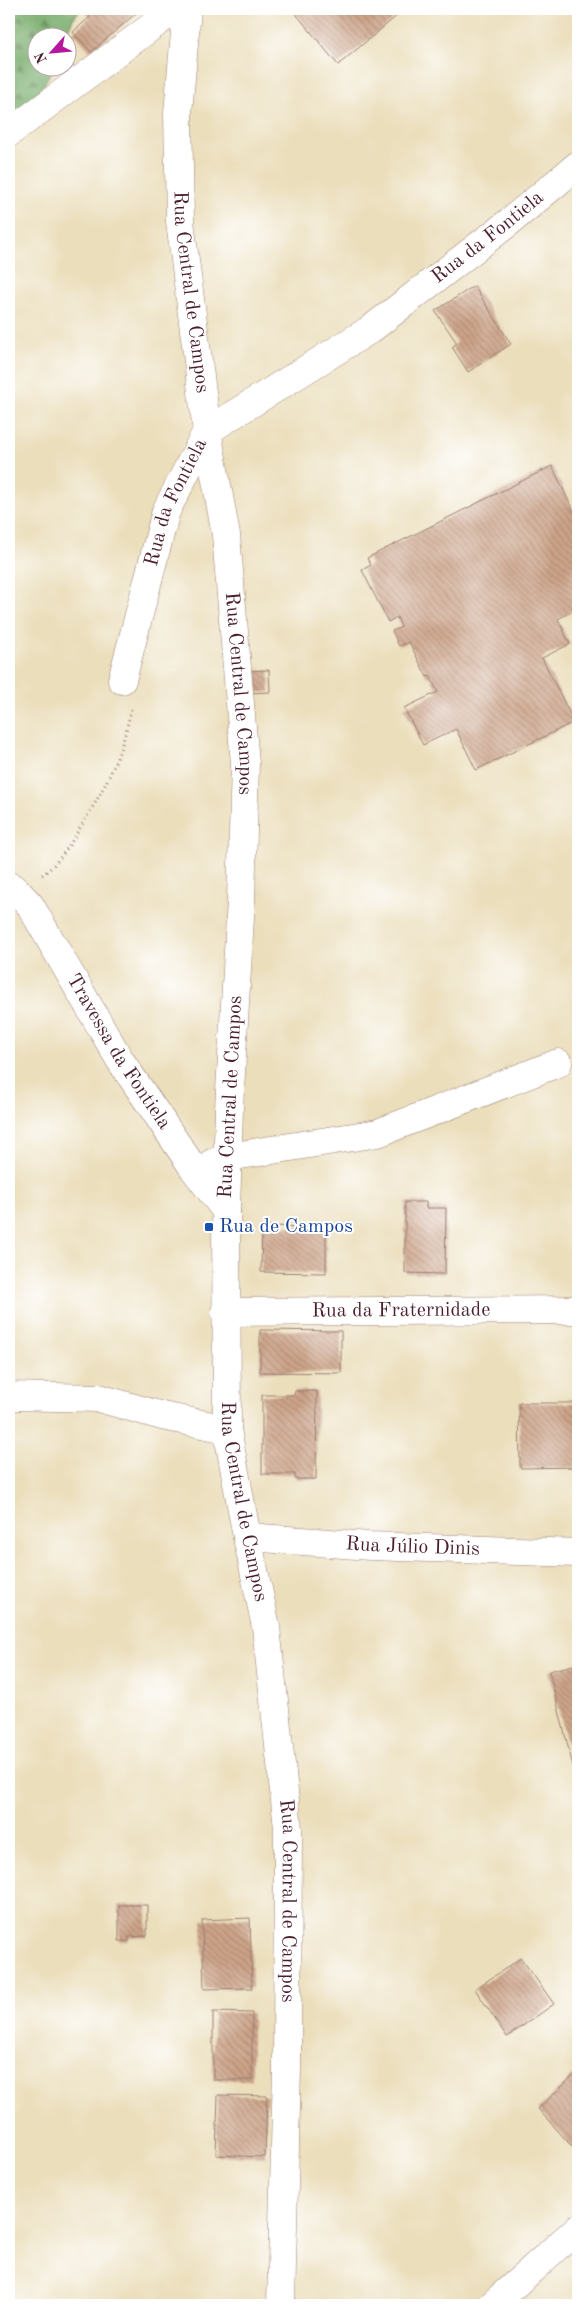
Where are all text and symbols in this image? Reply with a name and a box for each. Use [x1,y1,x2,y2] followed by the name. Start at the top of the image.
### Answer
[28,28,78,78] north arrow
[33,49,50,65] text: N
[428,188,548,288] street label: Rua da Fontiela
[169,191,212,394] street label: Rua Central de Campos
[142,436,211,568] street label: Rua da Fontiela
[221,591,255,795] street label: Rua Central de Campos
[62,971,174,1133] street label: Travessa da Fontiela
[216,995,246,1199] street label: Rua Central de Campos
[219,1217,353,1237] place label: Rua de Campos
[203,1221,215,1233] marker: Rua de Campos
[312,1300,490,1322] street label: Rua da Fraternidade
[217,1401,270,1603] street label: Rua Central de Campos
[345,1534,480,1560] street label: Rua Júlio Dinis
[275,1798,298,2003] street label: Rua Central de Campos

